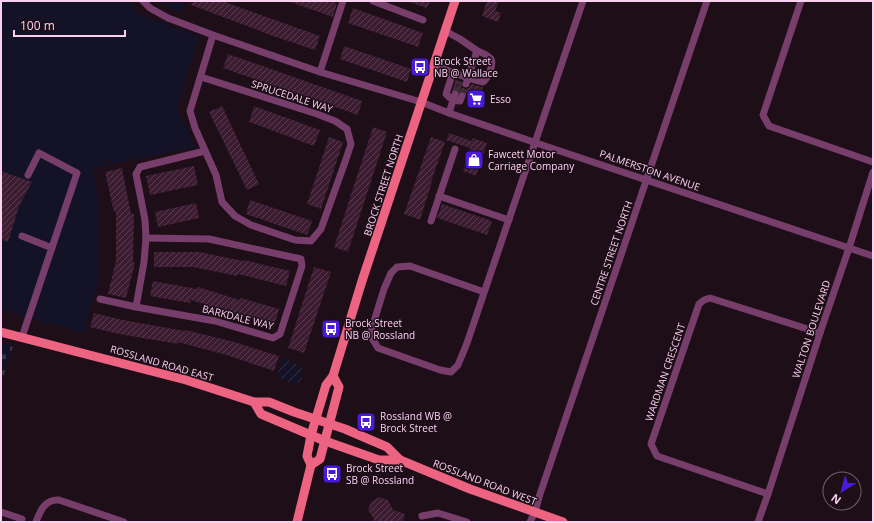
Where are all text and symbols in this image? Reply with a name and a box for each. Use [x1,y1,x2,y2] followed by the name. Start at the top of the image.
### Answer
[14,12,125,38] scale bar
[20,17,55,34] text: 100 m
[434,54,498,80] place label: Brock Street NB @ Wallace
[409,56,431,78] bus stop icon: Brock Street NB @ Wallace
[249,76,335,116] street label: SPRUCEDALE WAY
[465,88,487,110] supermarket icon: Esso
[490,92,511,106] place label: Esso
[360,132,406,238] street label: BROCK STREET NORTH
[598,146,702,194] street label: PALMERSTON AVENUE
[488,147,575,173] place label: Fawcett Motor Carriage Company
[463,149,485,171] shop icon: Fawcett Motor Carriage Company
[586,199,636,307] street label: CENTRE STREET NORTH
[789,278,833,380] street label: WALTON BOULEVARD
[201,301,276,333] street label: BARKDALE WAY
[345,316,415,342] place label: Brock Street NB @ Rossland
[320,318,342,340] bus stop icon: Brock Street NB @ Rossland
[642,321,689,423] street label: WARDMAN CRESCENT
[109,342,216,385] street label: ROSSLAND ROAD EAST
[380,409,452,435] place label: Rossland WB @ Brock Street
[355,411,377,433] bus stop icon: Rossland WB @ Brock Street
[431,456,539,508] street label: ROSSLAND ROAD WEST
[346,461,414,487] place label: Brock Street SB @ Rossland
[321,463,343,485] bus stop icon: Brock Street SB @ Rossland
[822,471,862,511] north arrow
[828,491,844,508] text: N

